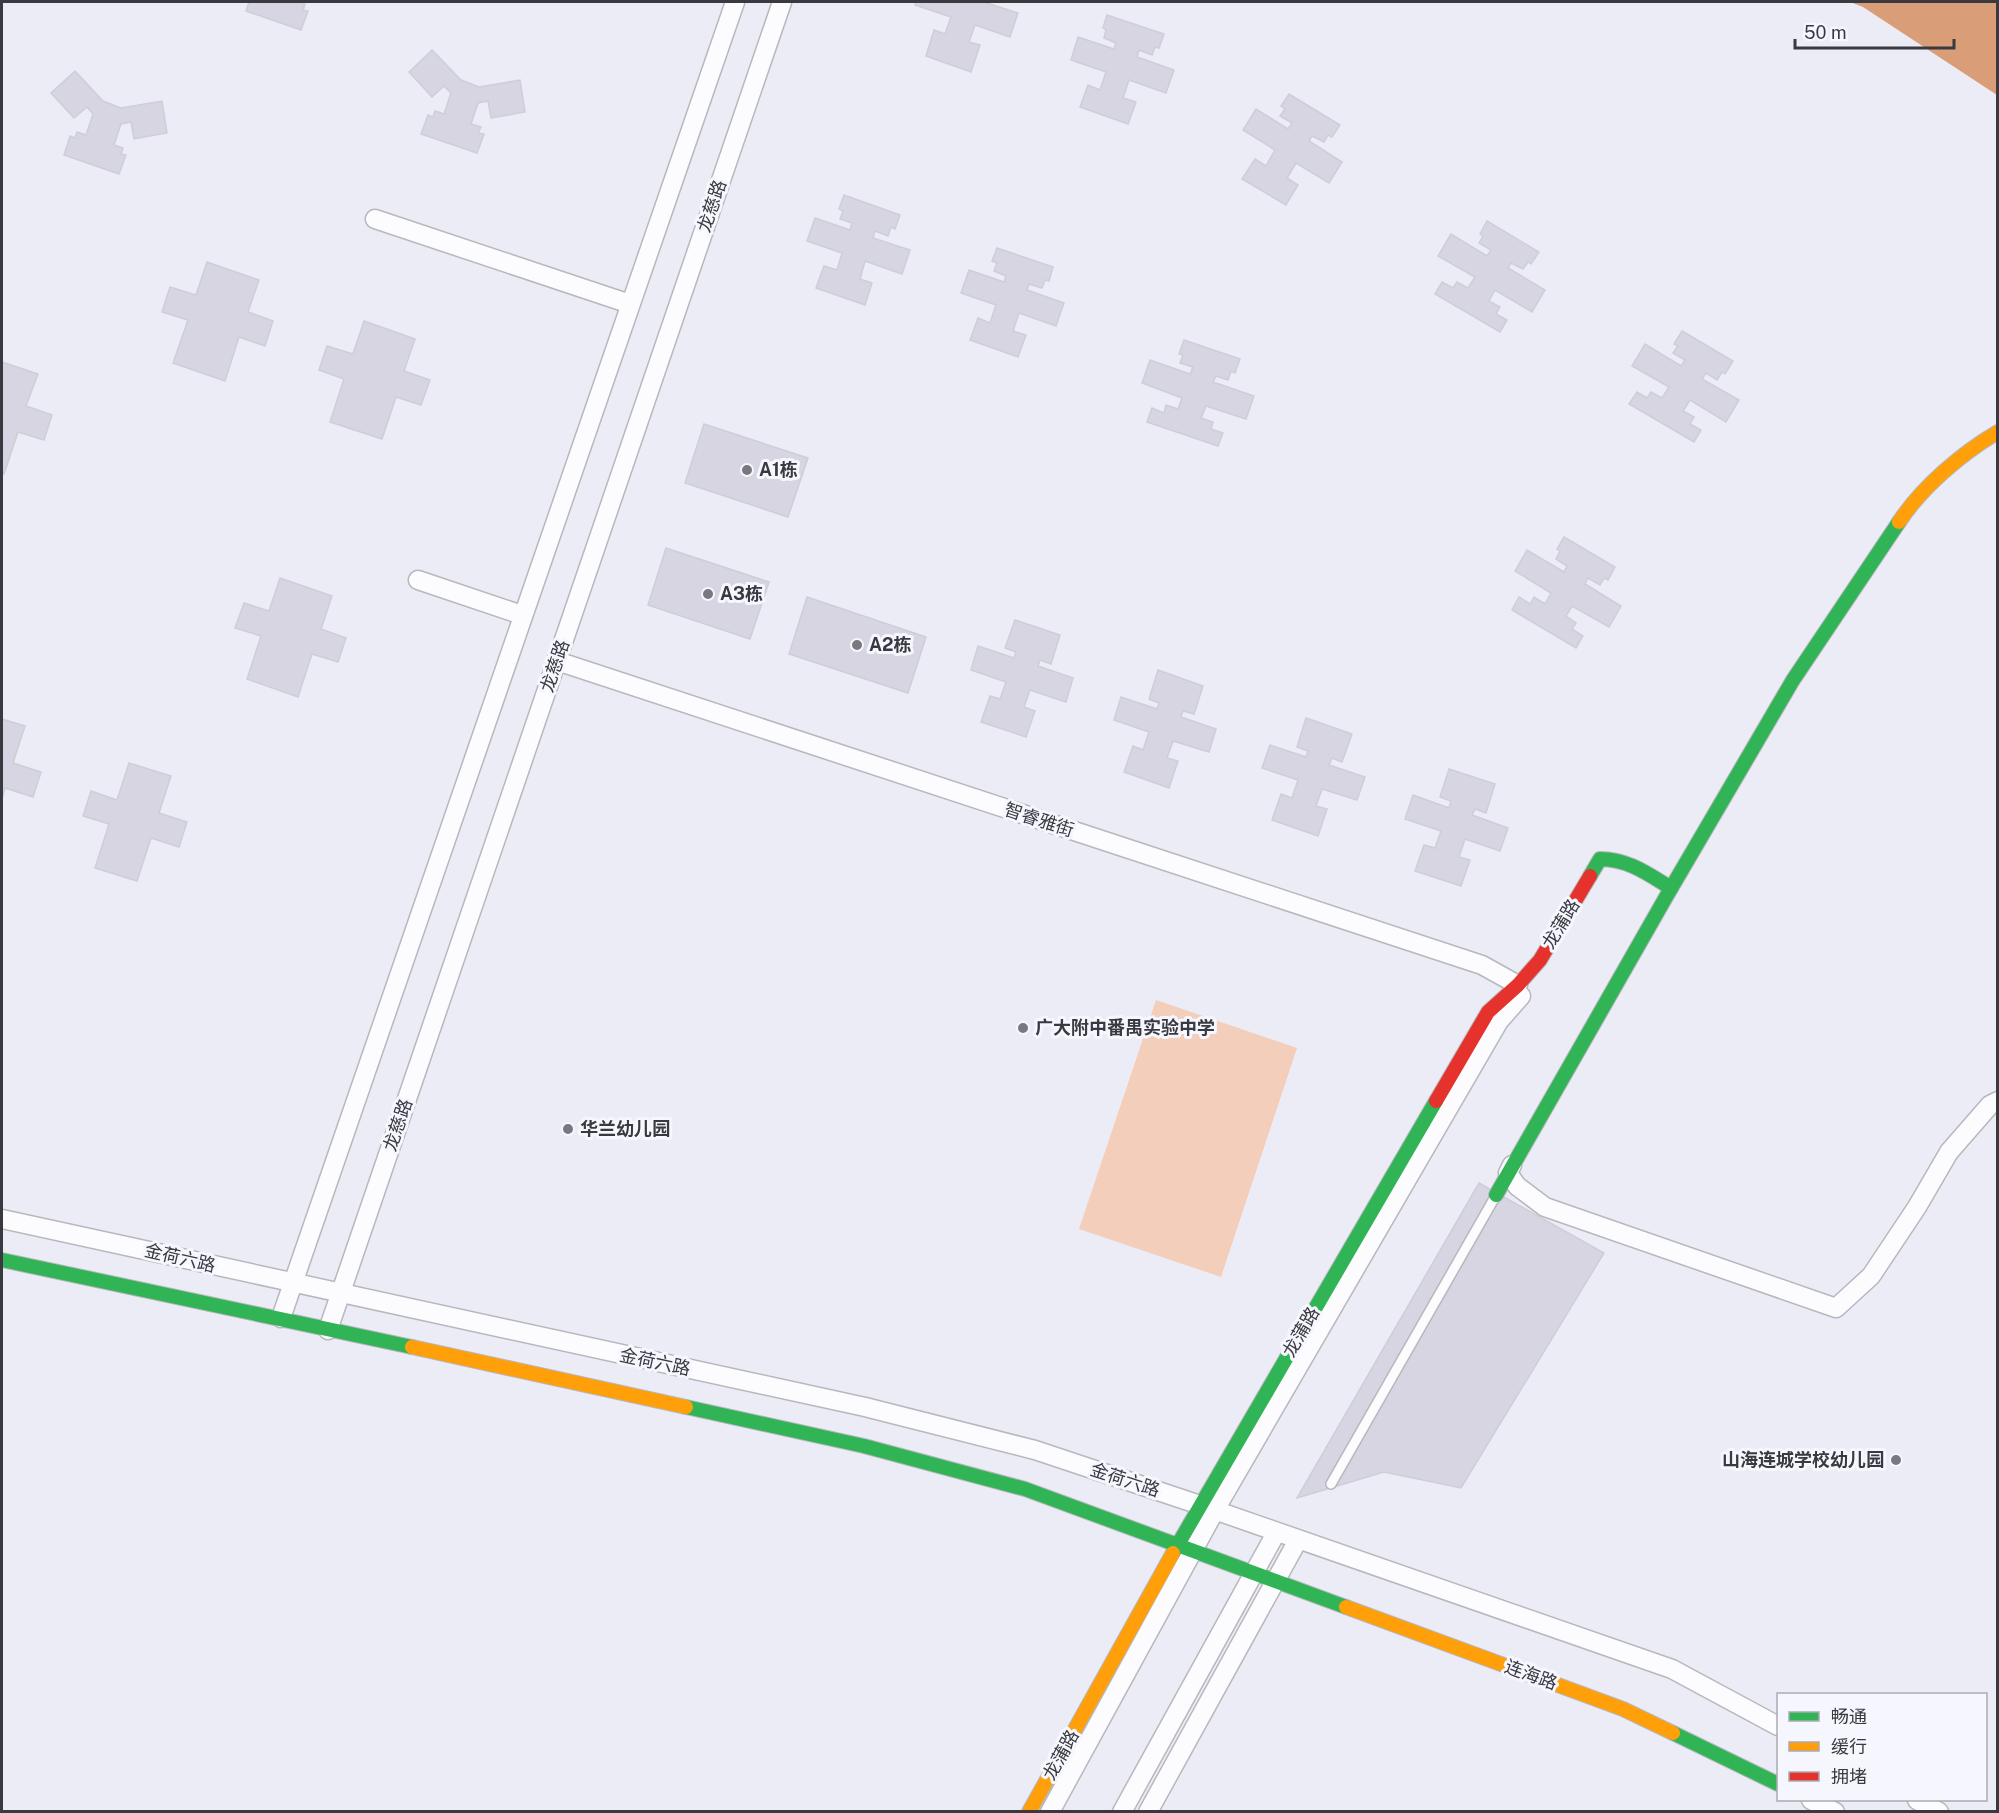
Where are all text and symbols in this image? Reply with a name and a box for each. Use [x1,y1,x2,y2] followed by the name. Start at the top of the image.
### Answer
[1795,12,1954,50] scale bar
[1804,22,1847,43] text: 50 m
[693,177,730,235] street label: 龙慈路
[759,459,798,480] place label: A1栋
[740,463,754,477] marker: A1栋
[720,583,763,604] place label: A3栋
[701,587,715,601] marker: A3栋
[869,634,912,655] place label: A2栋
[536,637,573,695] street label: 龙慈路
[850,638,864,652] marker: A2栋
[1002,798,1077,841] street label: 智睿雅街
[1538,895,1583,952] street label: 龙蒲路
[1035,1017,1215,1038] place label: 广大附中番禺实验中学
[1016,1021,1030,1035] marker: 广大附中番禺实验中学
[379,1096,416,1154] street label: 龙慈路
[580,1118,670,1139] place label: 华兰幼儿园
[561,1122,575,1136] marker: 华兰幼儿园
[143,1239,218,1276] street label: 金荷六路
[1278,1303,1323,1360] street label: 龙蒲路
[618,1344,693,1379] street label: 金荷六路
[1722,1449,1884,1470] place label: 山海连城学校幼儿园
[1889,1453,1903,1467] marker: 山海连城学校幼儿园
[1088,1458,1163,1501] street label: 金荷六路
[1502,1655,1560,1694] street label: 连海路
[1777,1693,1987,1801] legend
[1831,1706,1867,1727] text: 畅通
[1038,1726,1083,1783] street label: 龙蒲路
[1831,1736,1867,1757] text: 缓行
[1831,1766,1867,1787] text: 拥堵

